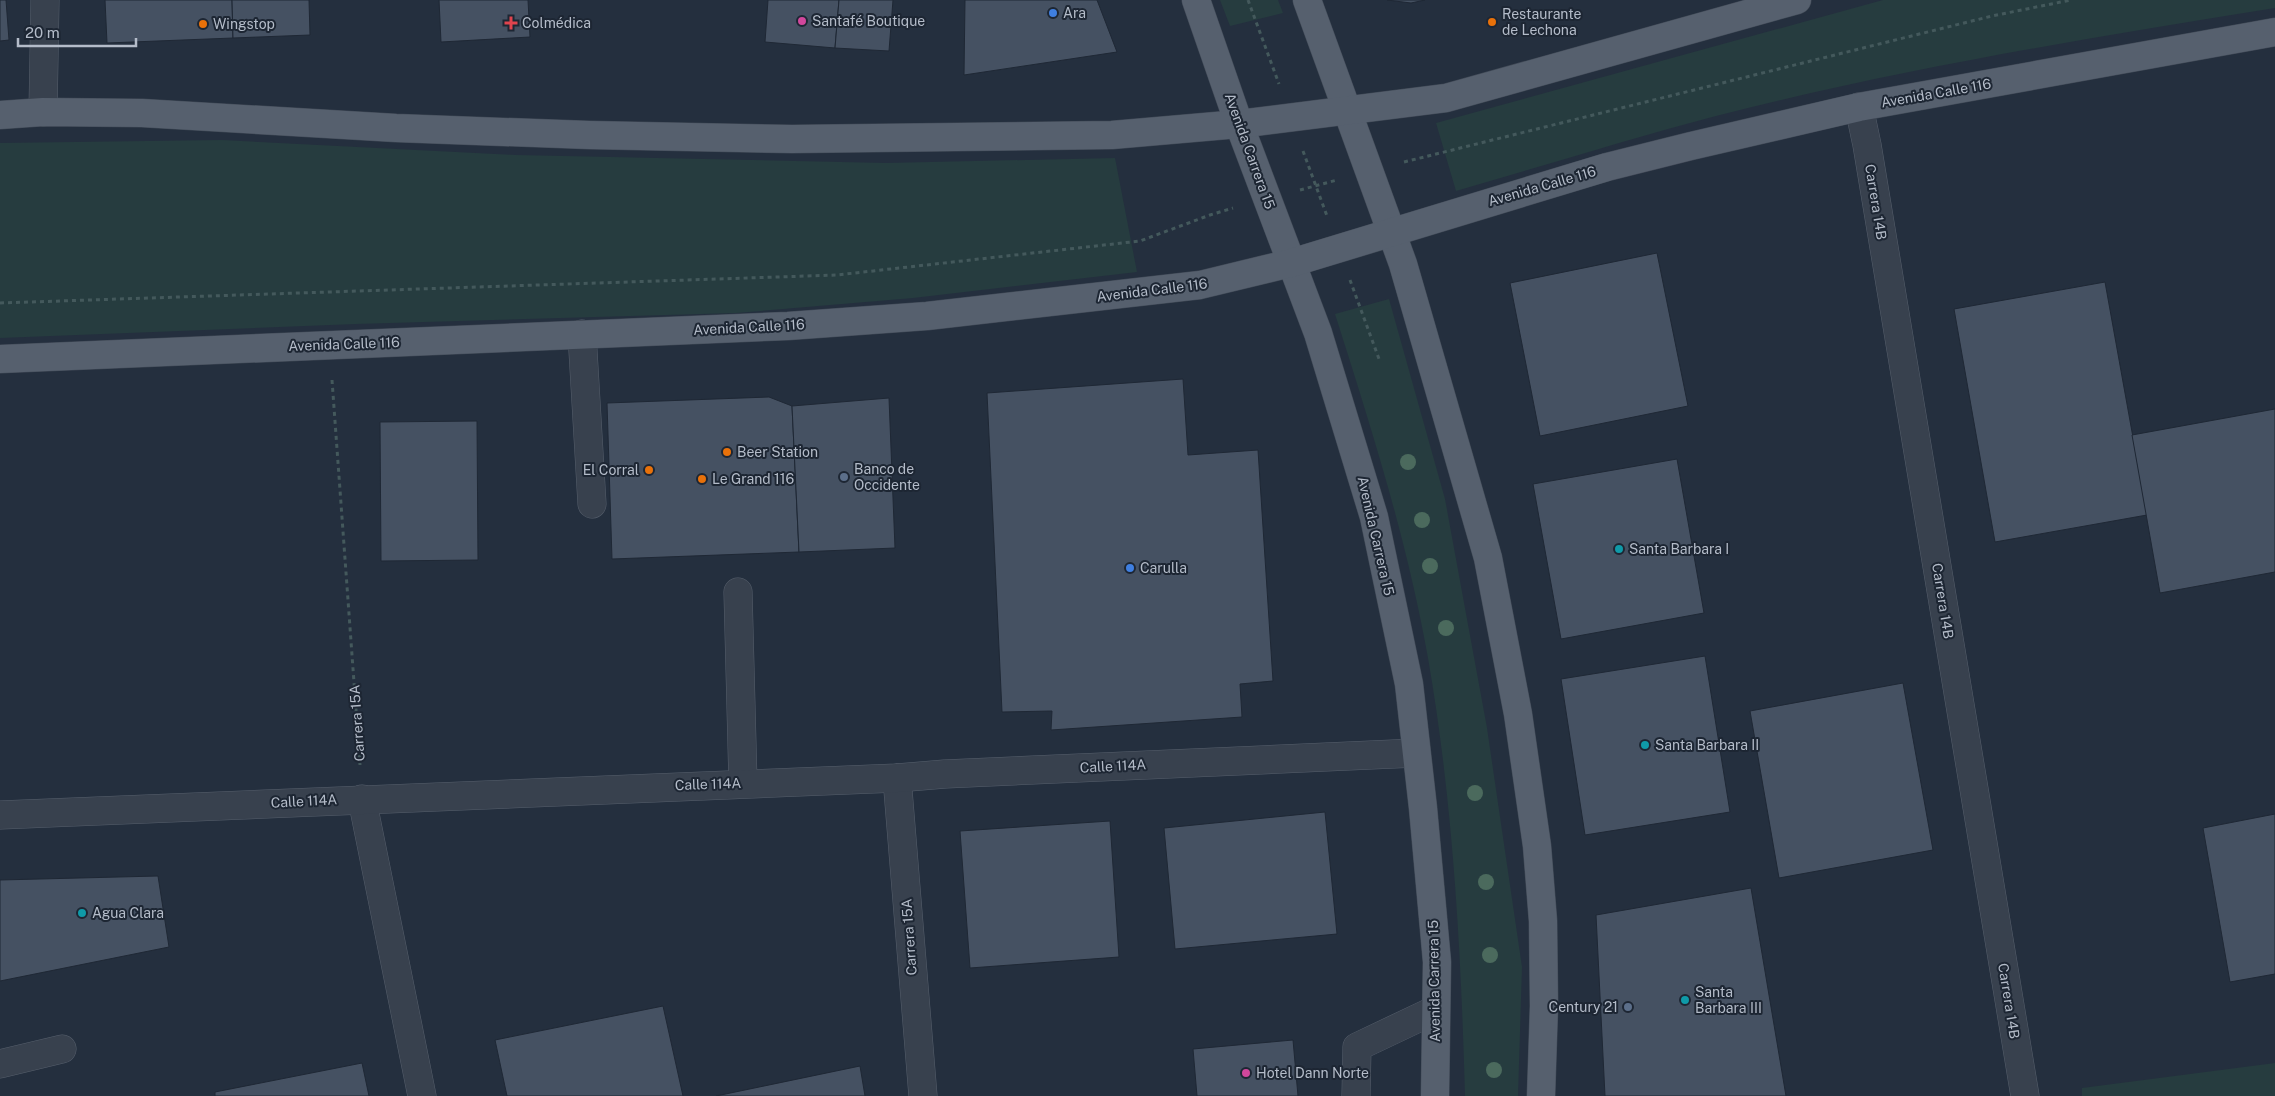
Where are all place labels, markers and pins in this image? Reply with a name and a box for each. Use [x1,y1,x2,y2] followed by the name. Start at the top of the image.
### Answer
[1063,5,1086,21] place label: Ara
[1502,6,1581,38] place label: Restaurante de Lechona
[1047,7,1059,19] marker: Ara
[812,13,925,29] place label: Santafé Boutique
[522,15,591,31] place label: Colmédica
[796,15,808,27] marker: Santafé Boutique
[213,16,275,32] place label: Wingstop
[504,16,518,30] marker: Colmédica
[1486,16,1498,28] marker: Restaurante de Lechona
[197,18,209,30] marker: Wingstop
[737,444,818,460] place label: Beer Station
[721,446,733,458] marker: Beer Station
[854,461,920,493] place label: Banco de Occidente
[583,462,639,478] place label: El Corral
[643,464,655,476] marker: El Corral
[712,471,795,487] place label: Le Grand 116
[838,471,850,483] marker: Banco de Occidente
[696,473,708,485] marker: Le Grand 116
[1629,541,1729,557] place label: Santa Barbara I
[1613,543,1625,555] marker: Santa Barbara I
[1140,560,1187,576] place label: Carulla
[1124,562,1136,574] marker: Carulla
[1655,737,1759,753] place label: Santa Barbara II
[1639,739,1651,751] marker: Santa Barbara II
[92,905,164,921] place label: Agua Clara
[76,907,88,919] marker: Agua Clara
[1695,984,1762,1016] place label: Santa Barbara III
[1679,994,1691,1006] marker: Santa Barbara III
[1549,999,1618,1015] place label: Century 21
[1622,1001,1634,1013] marker: Century 21
[1256,1065,1369,1081] place label: Hotel Dann Norte
[1240,1067,1252,1079] marker: Hotel Dann Norte

